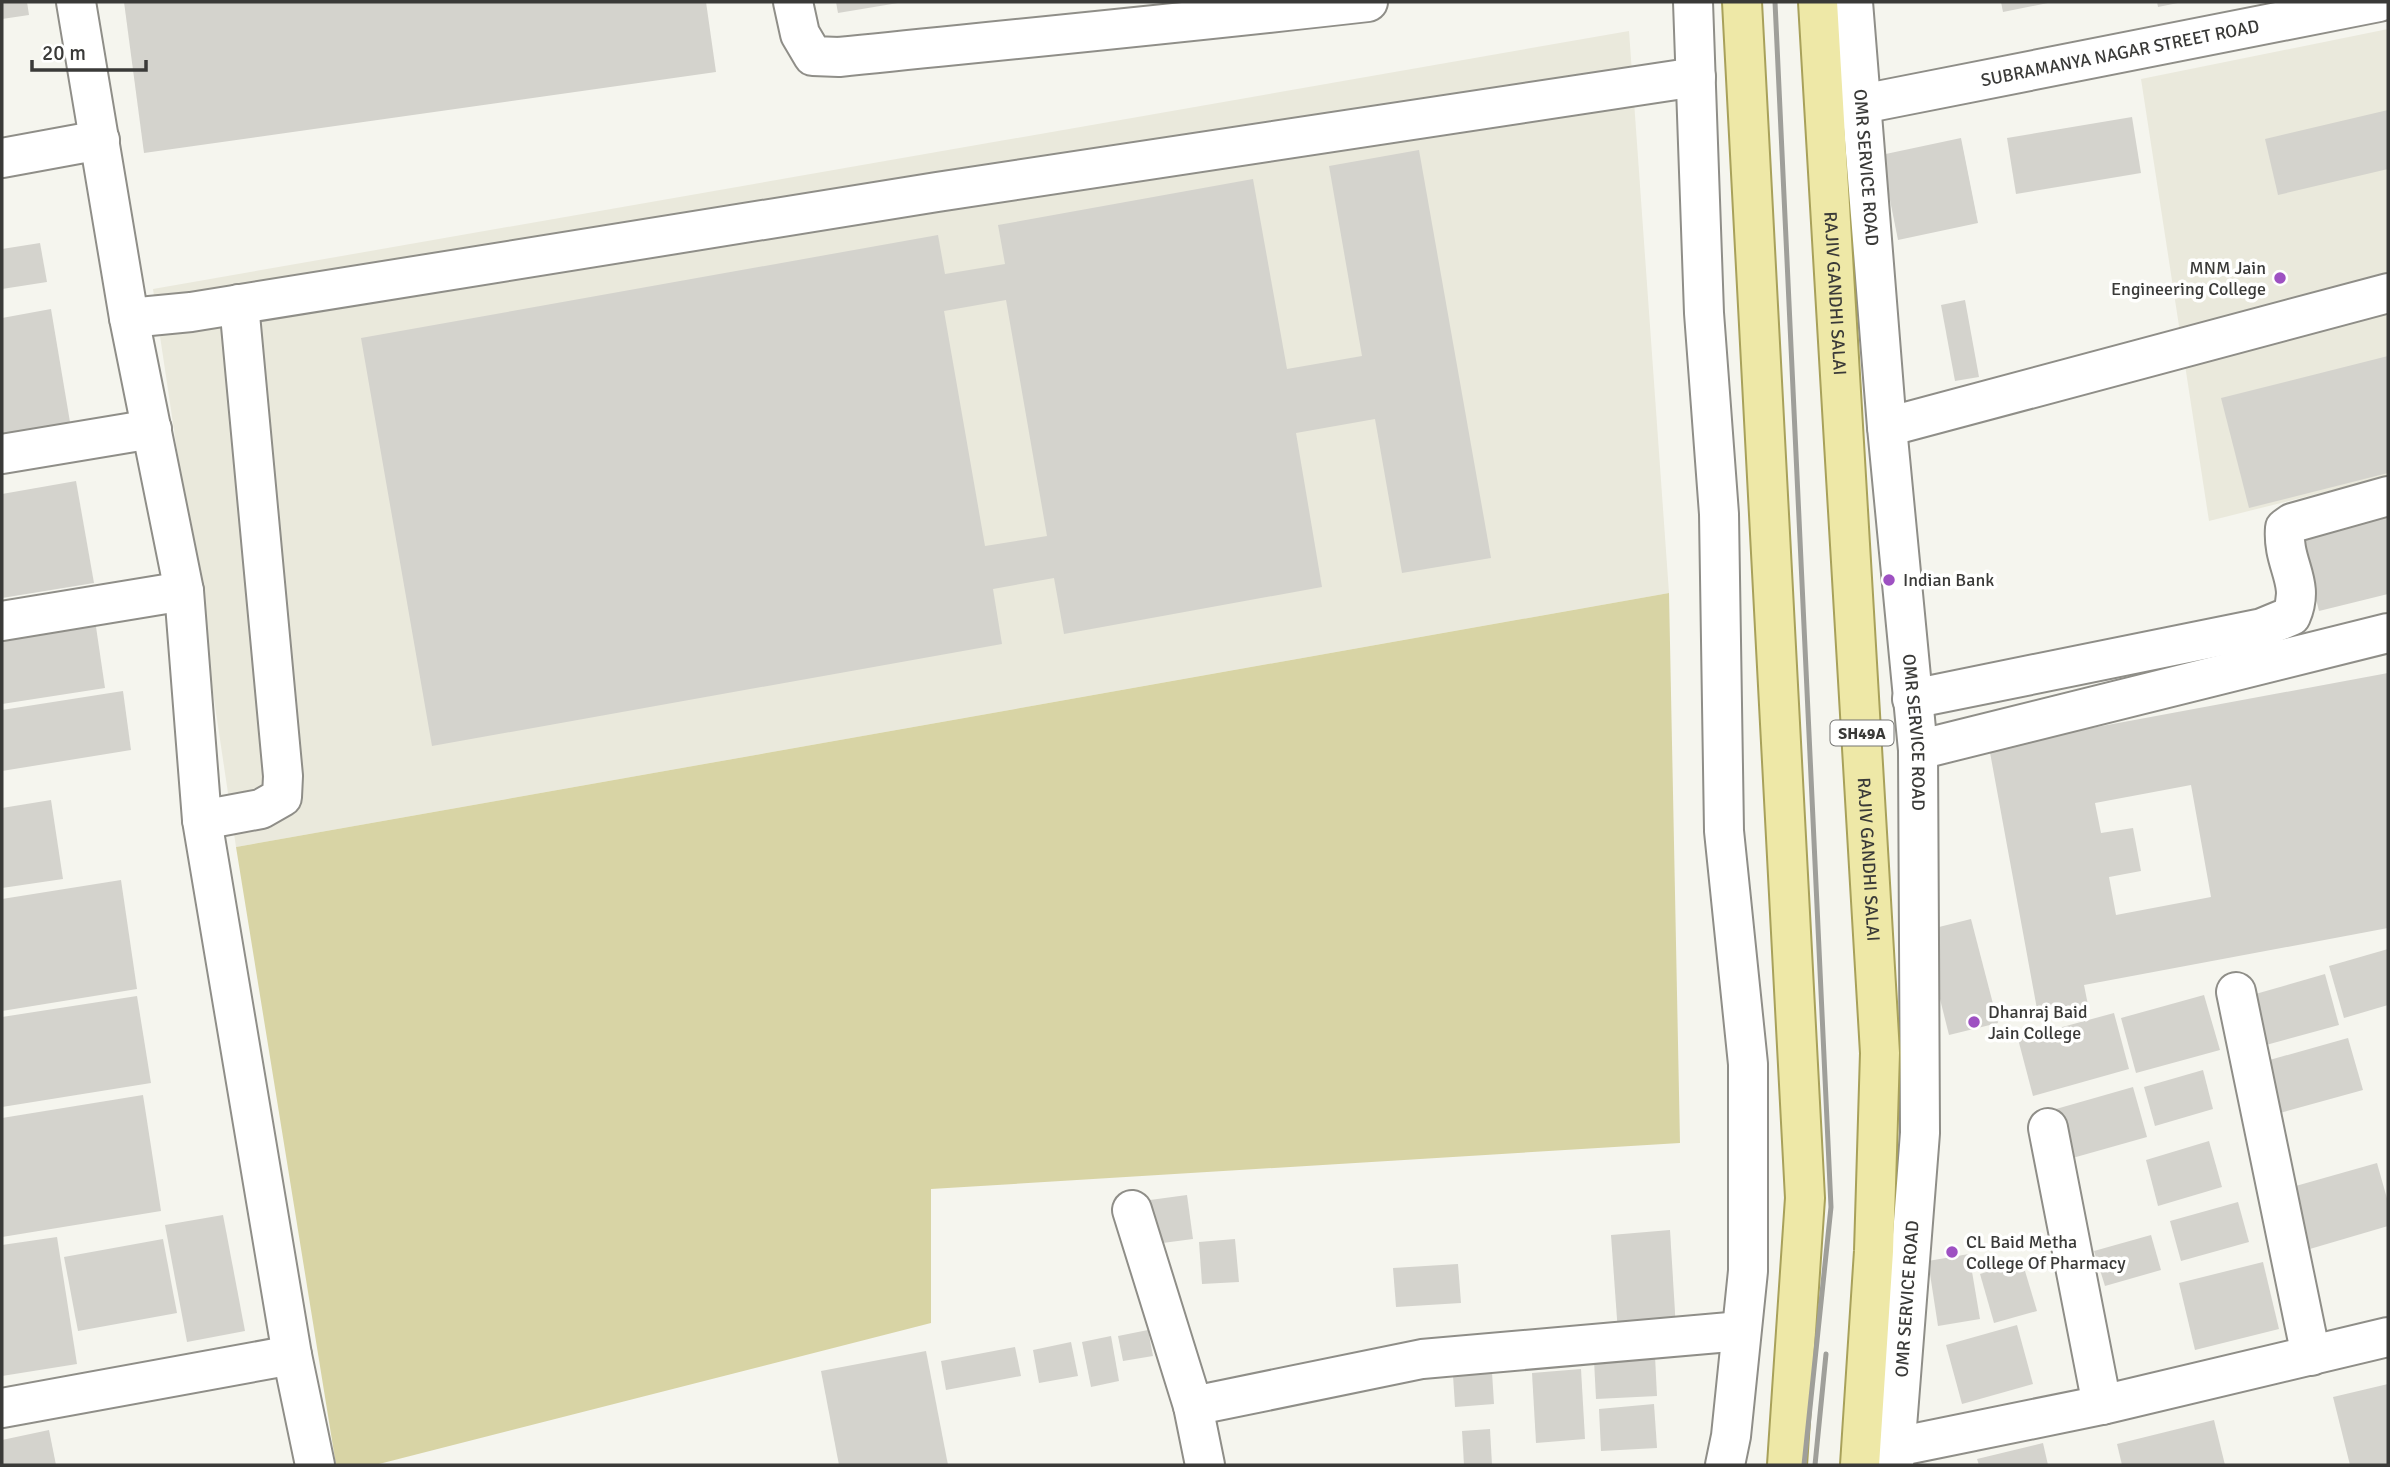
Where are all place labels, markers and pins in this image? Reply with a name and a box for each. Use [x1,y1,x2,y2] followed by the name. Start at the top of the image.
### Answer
[2111,257,2266,300] place label: MNM Jain Engineering College
[2272,270,2288,286] marker: MNM Jain Engineering College
[1903,569,1994,591] place label: Indian Bank
[1881,572,1897,588] marker: Indian Bank
[1988,1001,2088,1044] place label: Dhanraj Baid Jain College
[1966,1014,1982,1030] marker: Dhanraj Baid Jain College
[1966,1231,2126,1274] place label: CL Baid Metha College Of Pharmacy
[1944,1244,1960,1260] marker: CL Baid Metha College Of Pharmacy

